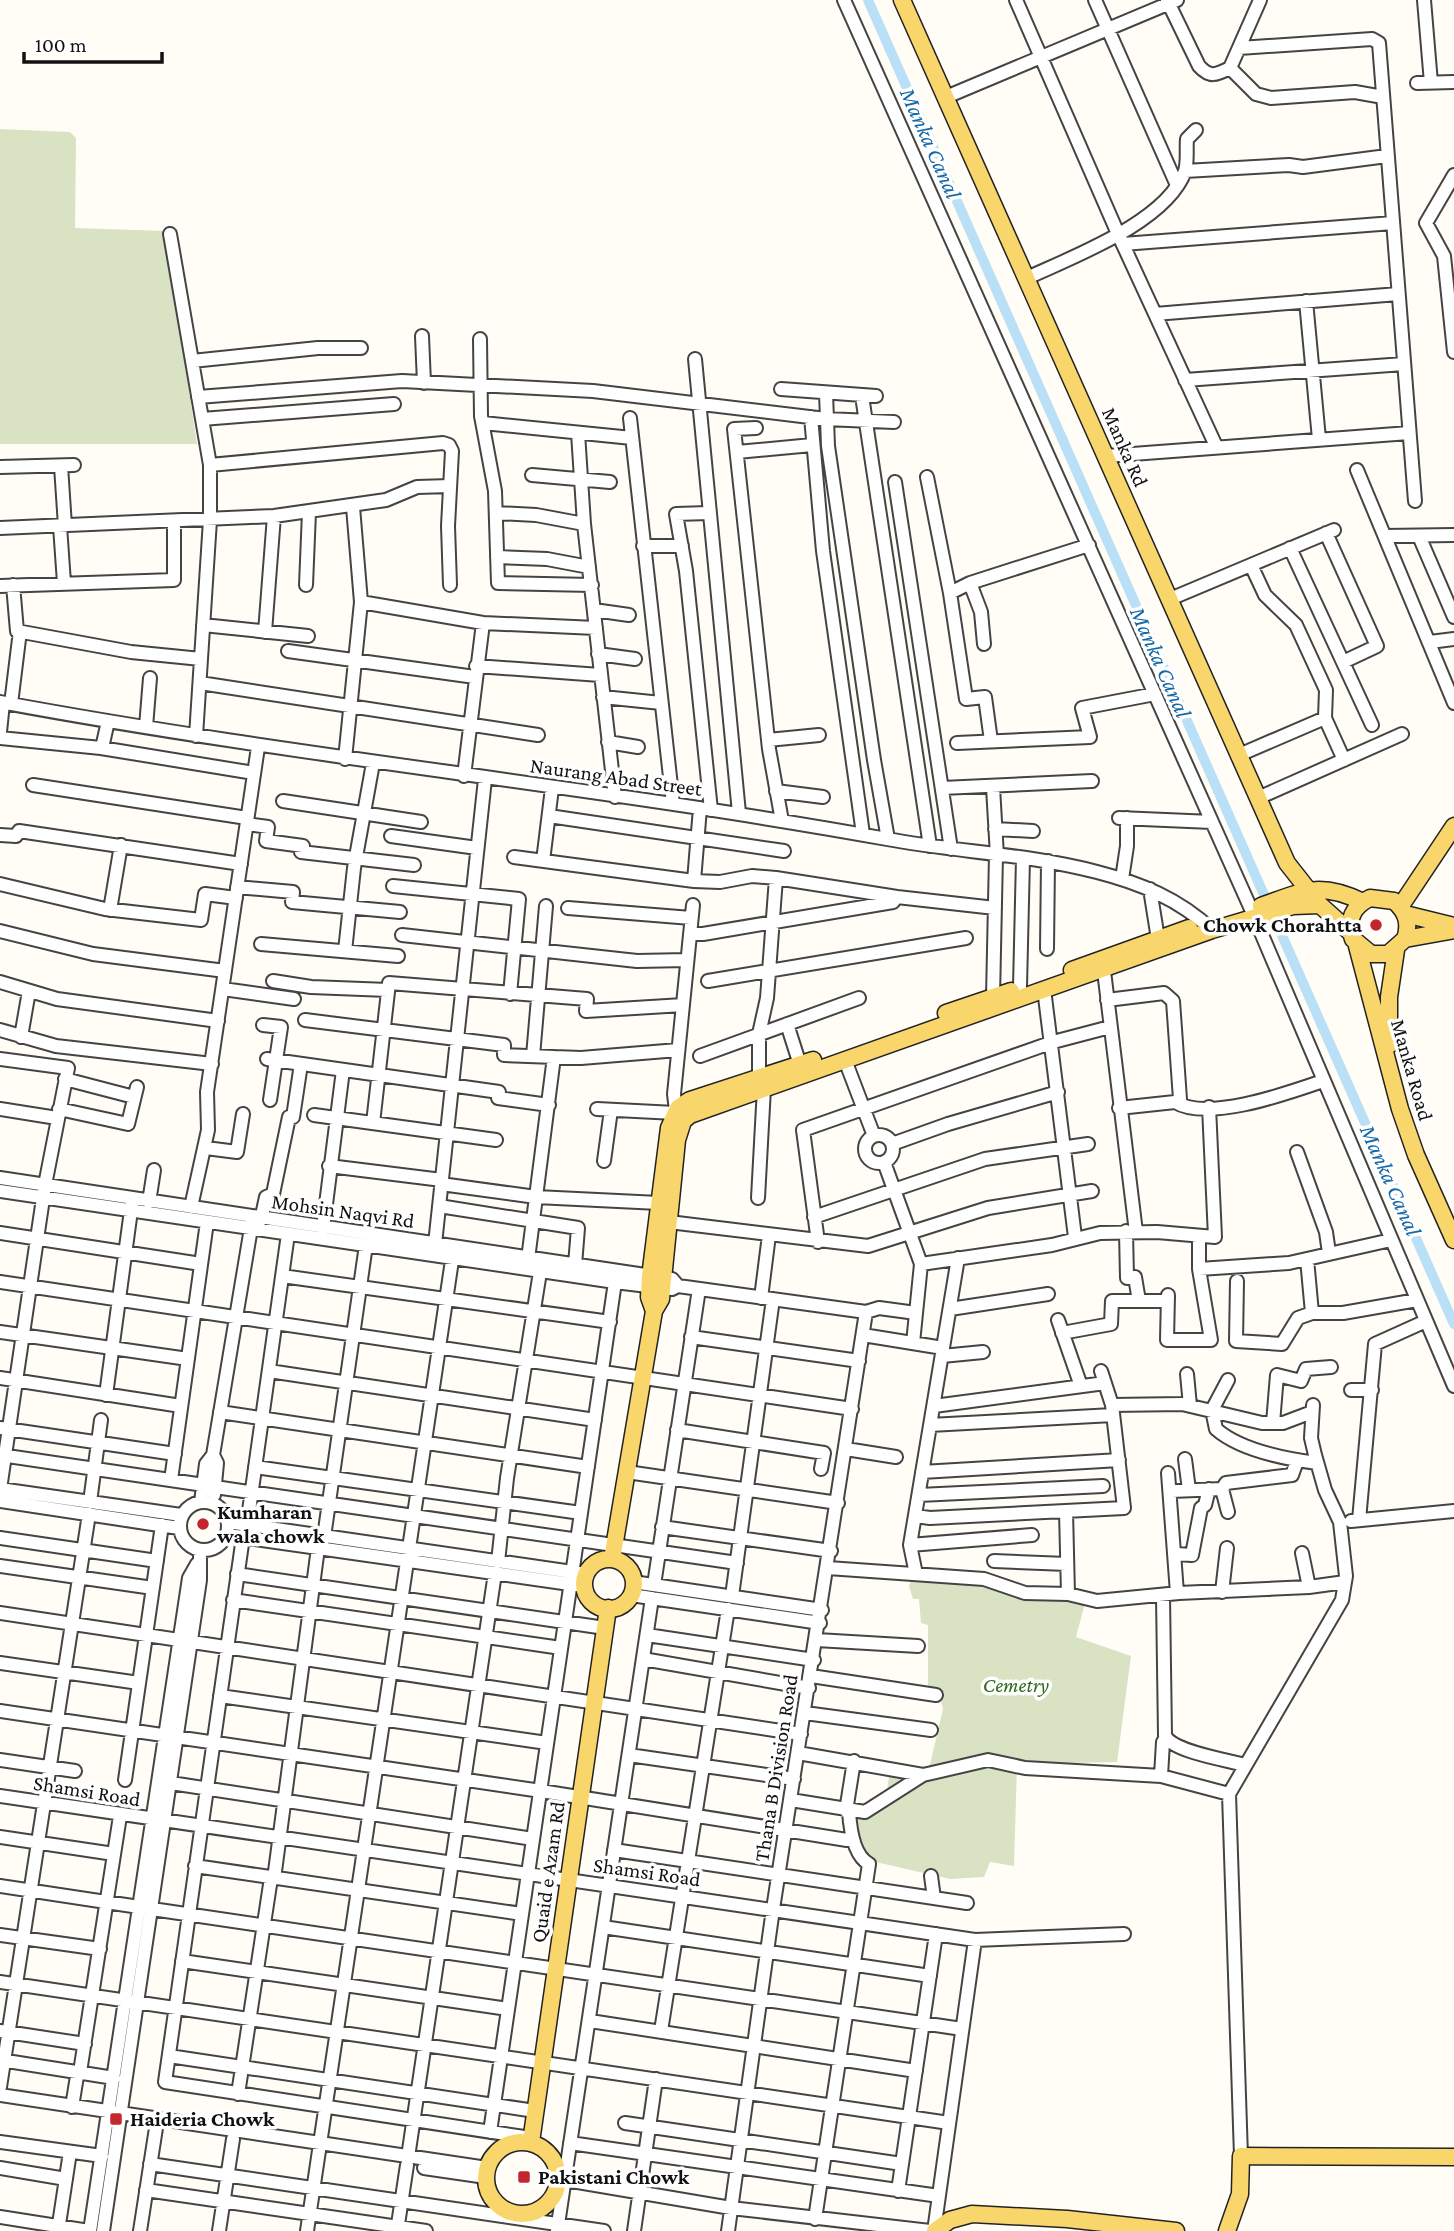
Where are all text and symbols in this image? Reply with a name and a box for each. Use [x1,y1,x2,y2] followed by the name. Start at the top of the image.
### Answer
[24,21,163,65] scale bar
[35,33,87,57] text: 100 m
[895,82,967,203] water label: Manka Canal
[1097,404,1153,490] street label: Manka Rd
[1125,601,1197,722] water label: Manka Canal
[529,753,704,801] street label: Naurang Abad Street
[1203,913,1363,937] place label: Chowk Chorahtta
[1368,917,1384,933] marker: Chowk Chorahtta
[1386,1016,1438,1124] street label: Manka Road
[1355,1119,1427,1240] water label: Manka Canal
[270,1189,416,1233] street label: Mohsin Naqvi Rd
[216,1500,325,1548] place label: Kumharan wala chowk
[195,1516,211,1532] marker: Kumharan wala chowk
[749,1673,803,1863] street label: Thana B Division Road
[983,1673,1049,1697] park label: Cemetry
[32,1771,142,1811] street label: Shamsi Road
[526,1800,570,1944] street label: Quaid e Azam Rd
[592,1853,702,1891] street label: Shamsi Road
[130,2107,275,2131] place label: Haideria Chowk
[108,2111,124,2127] marker: Haideria Chowk
[538,2165,690,2189] place label: Pakistani Chowk
[516,2169,532,2185] marker: Pakistani Chowk

